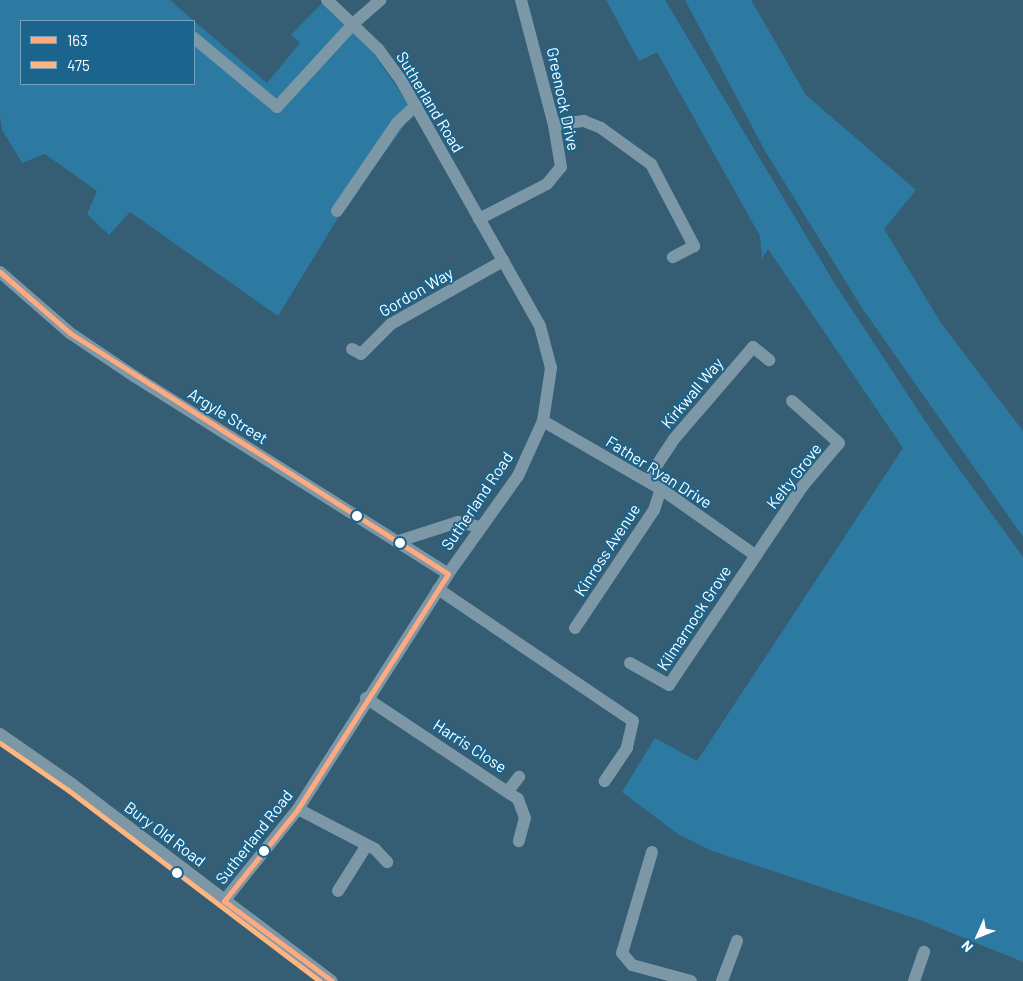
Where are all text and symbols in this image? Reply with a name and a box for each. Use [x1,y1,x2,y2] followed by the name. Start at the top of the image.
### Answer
[20,20,195,85] legend
[67,31,88,49] text: 163
[543,46,583,152] street label: Greenock Drive
[392,48,468,156] street label: Sutherland Road
[67,56,90,74] text: 475
[376,263,456,321] street label: Gordon Way
[657,354,727,432] street label: Kirkwall Way
[185,384,271,448] street label: Argyle Street
[603,432,715,512] street label: Father Ryan Drive
[762,439,826,513] street label: Kelty Grove
[437,448,517,554] street label: Sutherland Road
[570,500,644,600] street label: Kinross Avenue
[352,511,362,521] unlabelled marker
[395,538,405,548] unlabelled marker
[653,562,735,674] street label: Kilmarnock Grove
[430,715,510,777] street label: Harris Close
[211,786,297,888] street label: Sutherland Road
[121,797,209,871] street label: Bury Old Road
[259,846,269,856] unlabelled marker
[172,868,182,878] unlabelled marker
[953,911,1003,961] north arrow
[958,938,976,956] text: N

